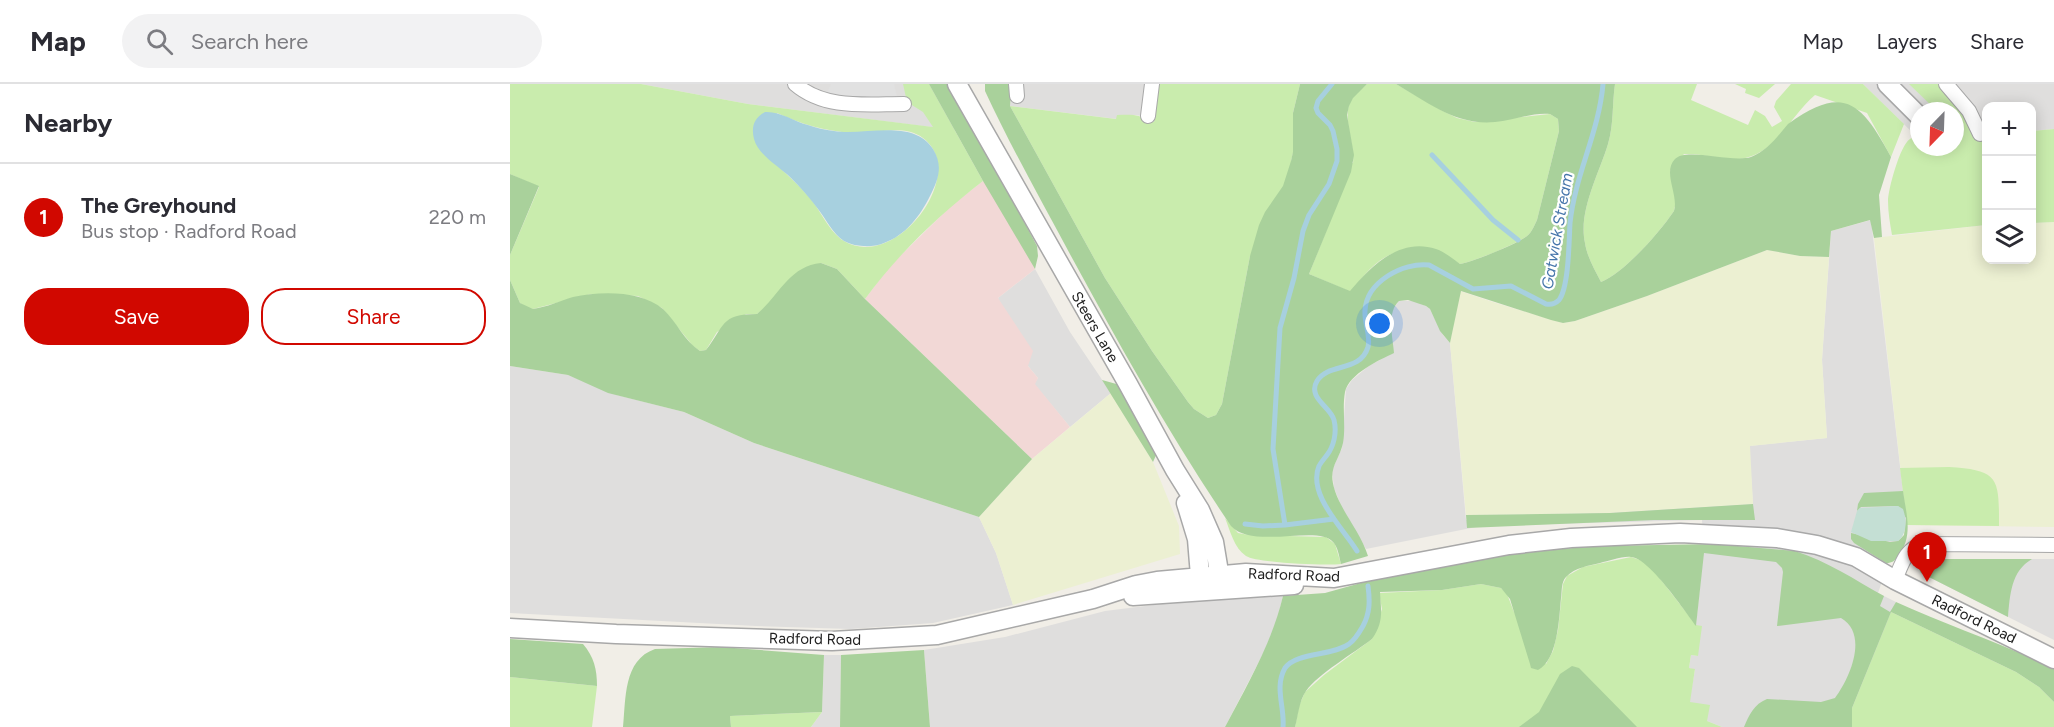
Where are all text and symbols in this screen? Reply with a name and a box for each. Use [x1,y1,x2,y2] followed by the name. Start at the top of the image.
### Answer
[122,14,542,68] search box
[30,24,86,58] text: Map
[143,25,176,58] icon: search
[191,28,308,55] text: Search here
[1803,29,1843,54] text: Map
[1876,29,1937,54] text: Layers
[1970,29,2024,54] text: Share
[1910,102,1964,156] north arrow
[1982,102,2036,264] map controls
[1982,102,2036,156] button: +
[24,107,112,139] text: Nearby
[1982,156,2036,210] button: −
[1537,171,1577,291] water label: Gatwick Stream
[81,192,236,219] text: The Greyhound
[39,205,48,229] text: 1
[429,205,486,229] text: 220 m
[1982,210,2036,264] button: layers
[81,219,297,243] text: Bus stop · Radford Road
[24,288,249,345] button: Save
[261,288,486,345] button: Share
[1067,288,1123,366] street label: Steers Lane
[1365,309,1394,338] your location
[1908,532,1946,582] pin: 1
[1248,564,1340,586] street label: Radford Road
[1929,591,2019,647] street label: Radford Road
[769,629,861,649] street label: Radford Road

